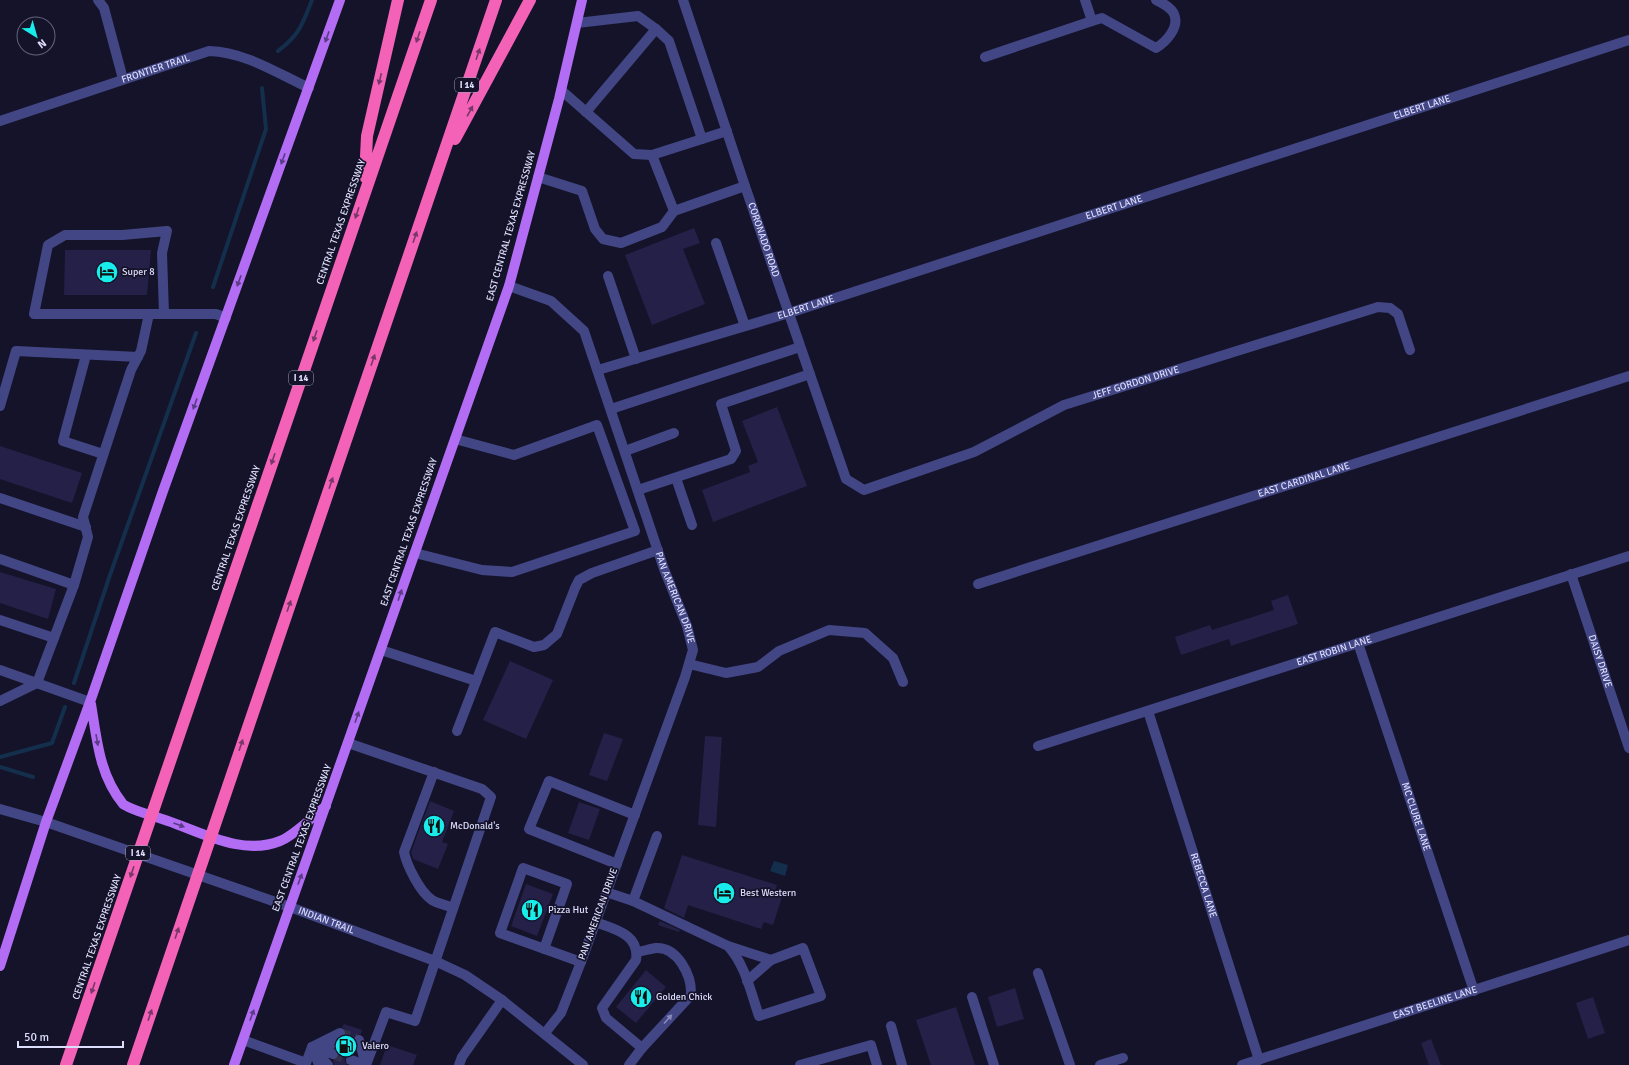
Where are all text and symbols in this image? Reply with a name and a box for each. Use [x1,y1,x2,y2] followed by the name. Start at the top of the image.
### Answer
[16,16,56,56] north arrow
[324,31,330,43] one-way arrow
[415,31,421,43] one-way arrow
[35,36,49,51] text: N
[475,47,481,59] one-way arrow
[120,52,191,86] street label: FRONTIER TRAIL
[377,73,383,85] one-way arrow
[455,78,479,92] road number: I 14
[1392,92,1452,122] street label: ELBERT LANE
[467,105,473,117] one-way arrow
[484,149,538,303] street label: EAST CENTRAL TEXAS EXPRESSWAY
[280,153,286,165] one-way arrow
[314,158,368,286] street label: CENTRAL TEXAS EXPRESSWAY
[1084,192,1144,222] street label: ELBERT LANE
[745,201,782,279] street label: CORONADO ROAD
[354,207,360,219] one-way arrow
[413,230,419,242] one-way arrow
[94,259,120,285] hotel icon: Super 8
[122,266,155,278] place label: Super 8
[236,276,242,288] one-way arrow
[776,293,836,322] street label: ELBERT LANE
[312,330,318,342] one-way arrow
[370,353,376,365] one-way arrow
[1090,363,1181,402] street label: JEFF GORDON DRIVE
[289,371,313,385] road number: I 14
[192,398,198,410] one-way arrow
[270,453,276,465] one-way arrow
[378,456,440,608] street label: EAST CENTRAL TEXAS EXPRESSWAY
[1256,460,1352,500] street label: EAST CARDINAL LANE
[209,464,263,592] street label: CENTRAL TEXAS EXPRESSWAY
[328,476,334,488] one-way arrow
[653,550,697,645] street label: PAN AMERICAN DRIVE
[398,588,404,600] one-way arrow
[286,599,292,611] one-way arrow
[1295,633,1374,669] street label: EAST ROBIN LANE
[1586,633,1615,690] street label: DAISY DRIVE
[355,711,361,723] one-way arrow
[94,734,100,746] one-way arrow
[239,739,245,751] one-way arrow
[270,763,334,913] street label: EAST CENTRAL TEXAS EXPRESSWAY
[1399,781,1433,853] street label: MC CLURE LANE
[421,813,447,839] restaurant icon: McDonald's
[450,820,500,832] place label: McDonald's
[173,822,185,828] one-way arrow
[126,846,150,860] road number: I 14
[1188,851,1219,920] street label: REBECCA LANE
[576,866,620,962] street label: PAN AMERICAN DRIVE
[129,867,135,879] one-way arrow
[70,873,124,1001] street label: CENTRAL TEXAS EXPRESSWAY
[297,873,303,885] one-way arrow
[711,880,737,906] hotel icon: Best Western
[740,887,796,899] place label: Best Western
[519,897,545,923] restaurant icon: Pizza Hut
[548,904,589,916] place label: Pizza Hut
[296,905,356,937] street label: INDIAN TRAIL
[175,926,181,938] one-way arrow
[90,982,96,994] one-way arrow
[1391,983,1479,1022] street label: EAST BEELINE LANE
[628,984,654,1010] restaurant icon: Golden Chick
[656,991,712,1003] place label: Golden Chick
[147,1008,153,1020] one-way arrow
[249,1009,255,1021] one-way arrow
[664,1014,673,1025] one-way arrow
[18,1023,123,1049] scale bar
[24,1030,49,1045] text: 50 m
[333,1033,359,1059] fuel station icon: Valero
[362,1040,389,1052] place label: Valero

